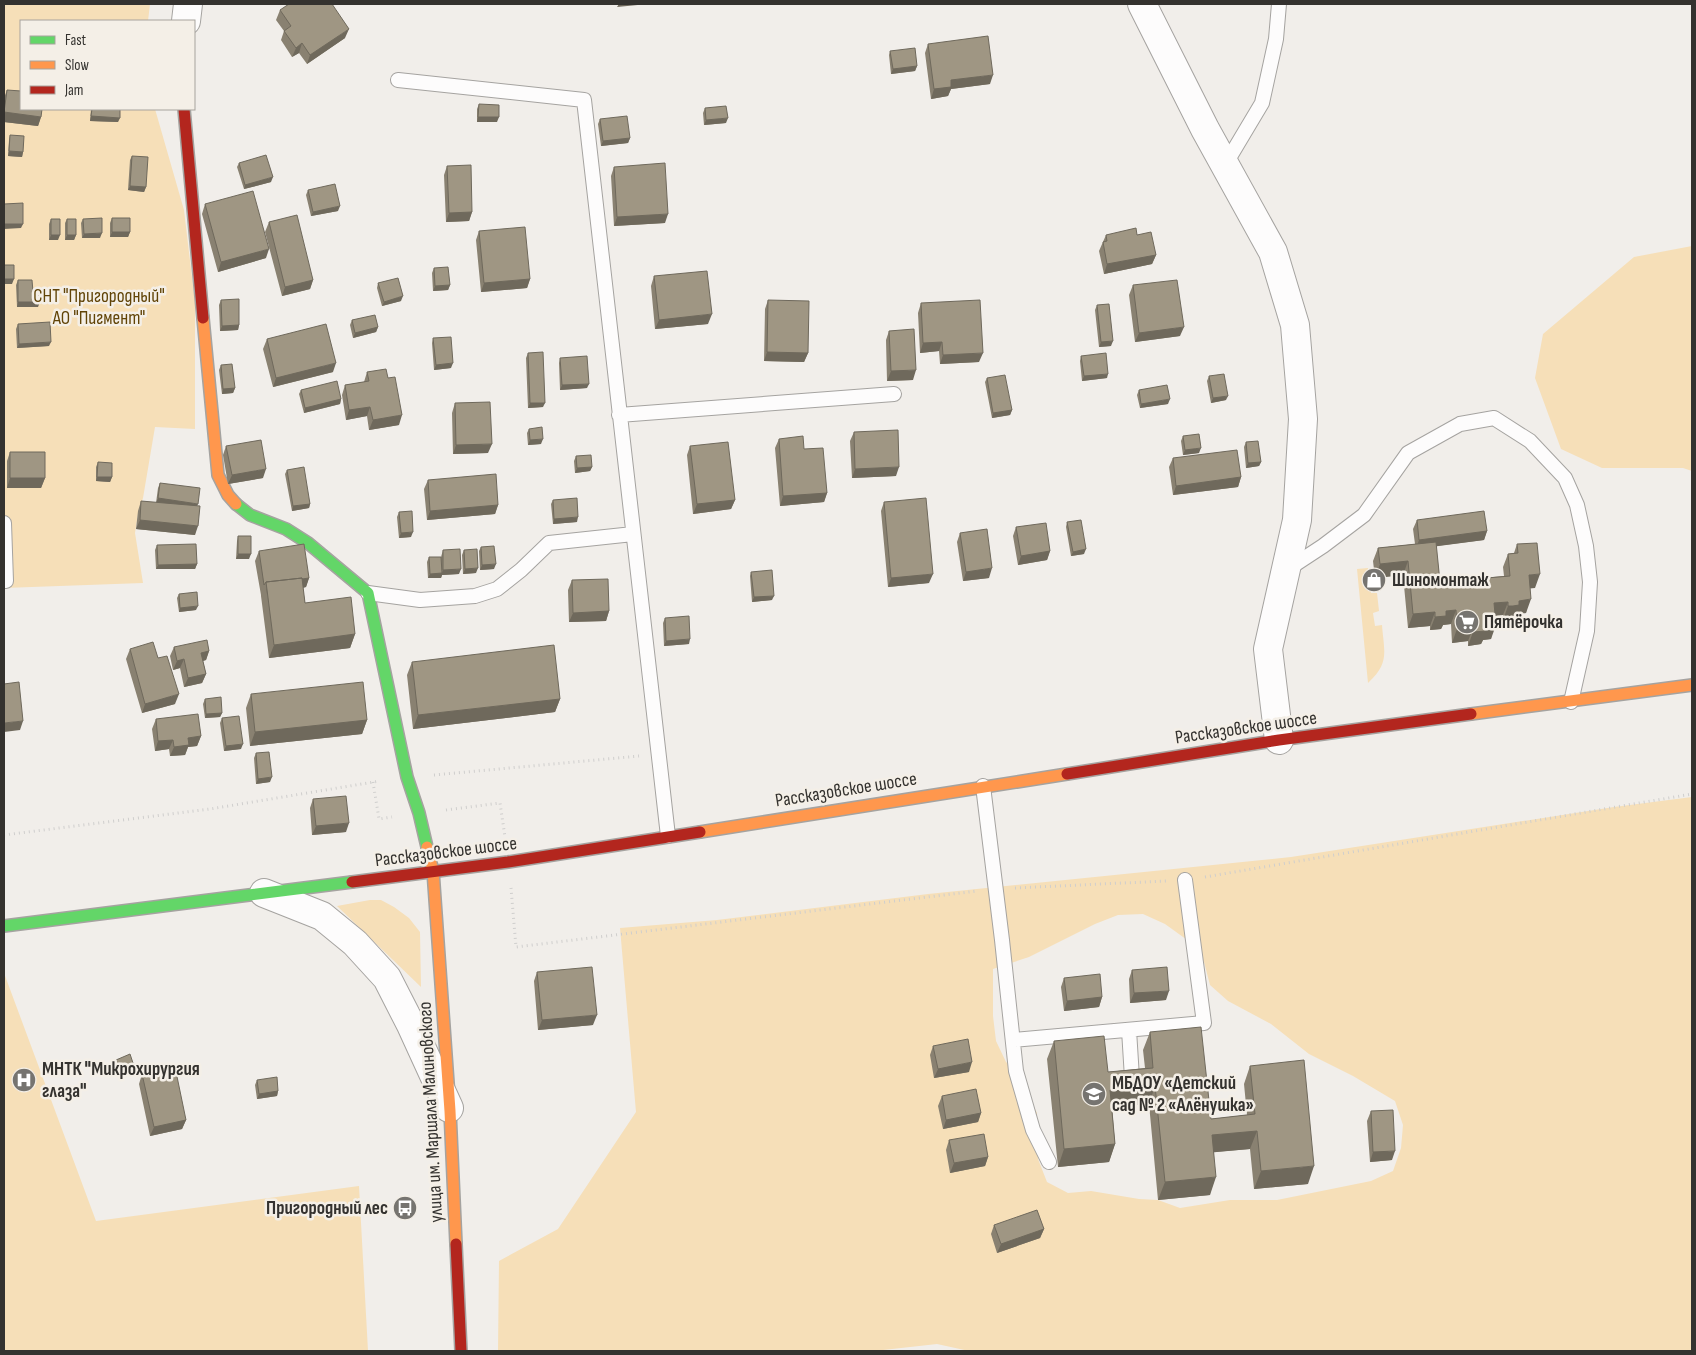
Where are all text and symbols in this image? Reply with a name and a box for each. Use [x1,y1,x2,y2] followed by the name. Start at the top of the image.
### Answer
[20,20,195,110] legend
[65,31,87,50] text: Fast
[65,56,89,75] text: Slow
[64,81,83,100] text: Jam
[33,285,165,330] park label: СНТ "Пригородный" АО "Пигмент"
[1361,567,1387,593] shop icon: Шиномонтаж
[1392,569,1489,592] place label: Шиномонтаж
[1454,609,1480,635] supermarket icon: Пятёрочка
[1484,611,1563,634] place label: Пятёрочка
[1174,707,1318,749] street label: Рассказовское шоссе
[774,767,918,813] street label: Рассказовское шоссе
[374,832,518,872] street label: Рассказовское шоссе
[414,1001,448,1223] street label: улица им. Маршала Малиновского
[42,1058,200,1103] place label: МНТК "Микрохирургия глаза"
[11,1067,37,1093] hospital icon: МНТК "Микрохирургия глаза"
[1112,1072,1254,1117] place label: МБДОУ «Детский сад № 2 «Алёнушка»
[1081,1081,1107,1107] school or university icon: МБДОУ «Детский сад № 2 «Алёнушка»
[392,1195,418,1221] bus stop icon: Пригородный лес
[266,1197,388,1220] place label: Пригородный лес

